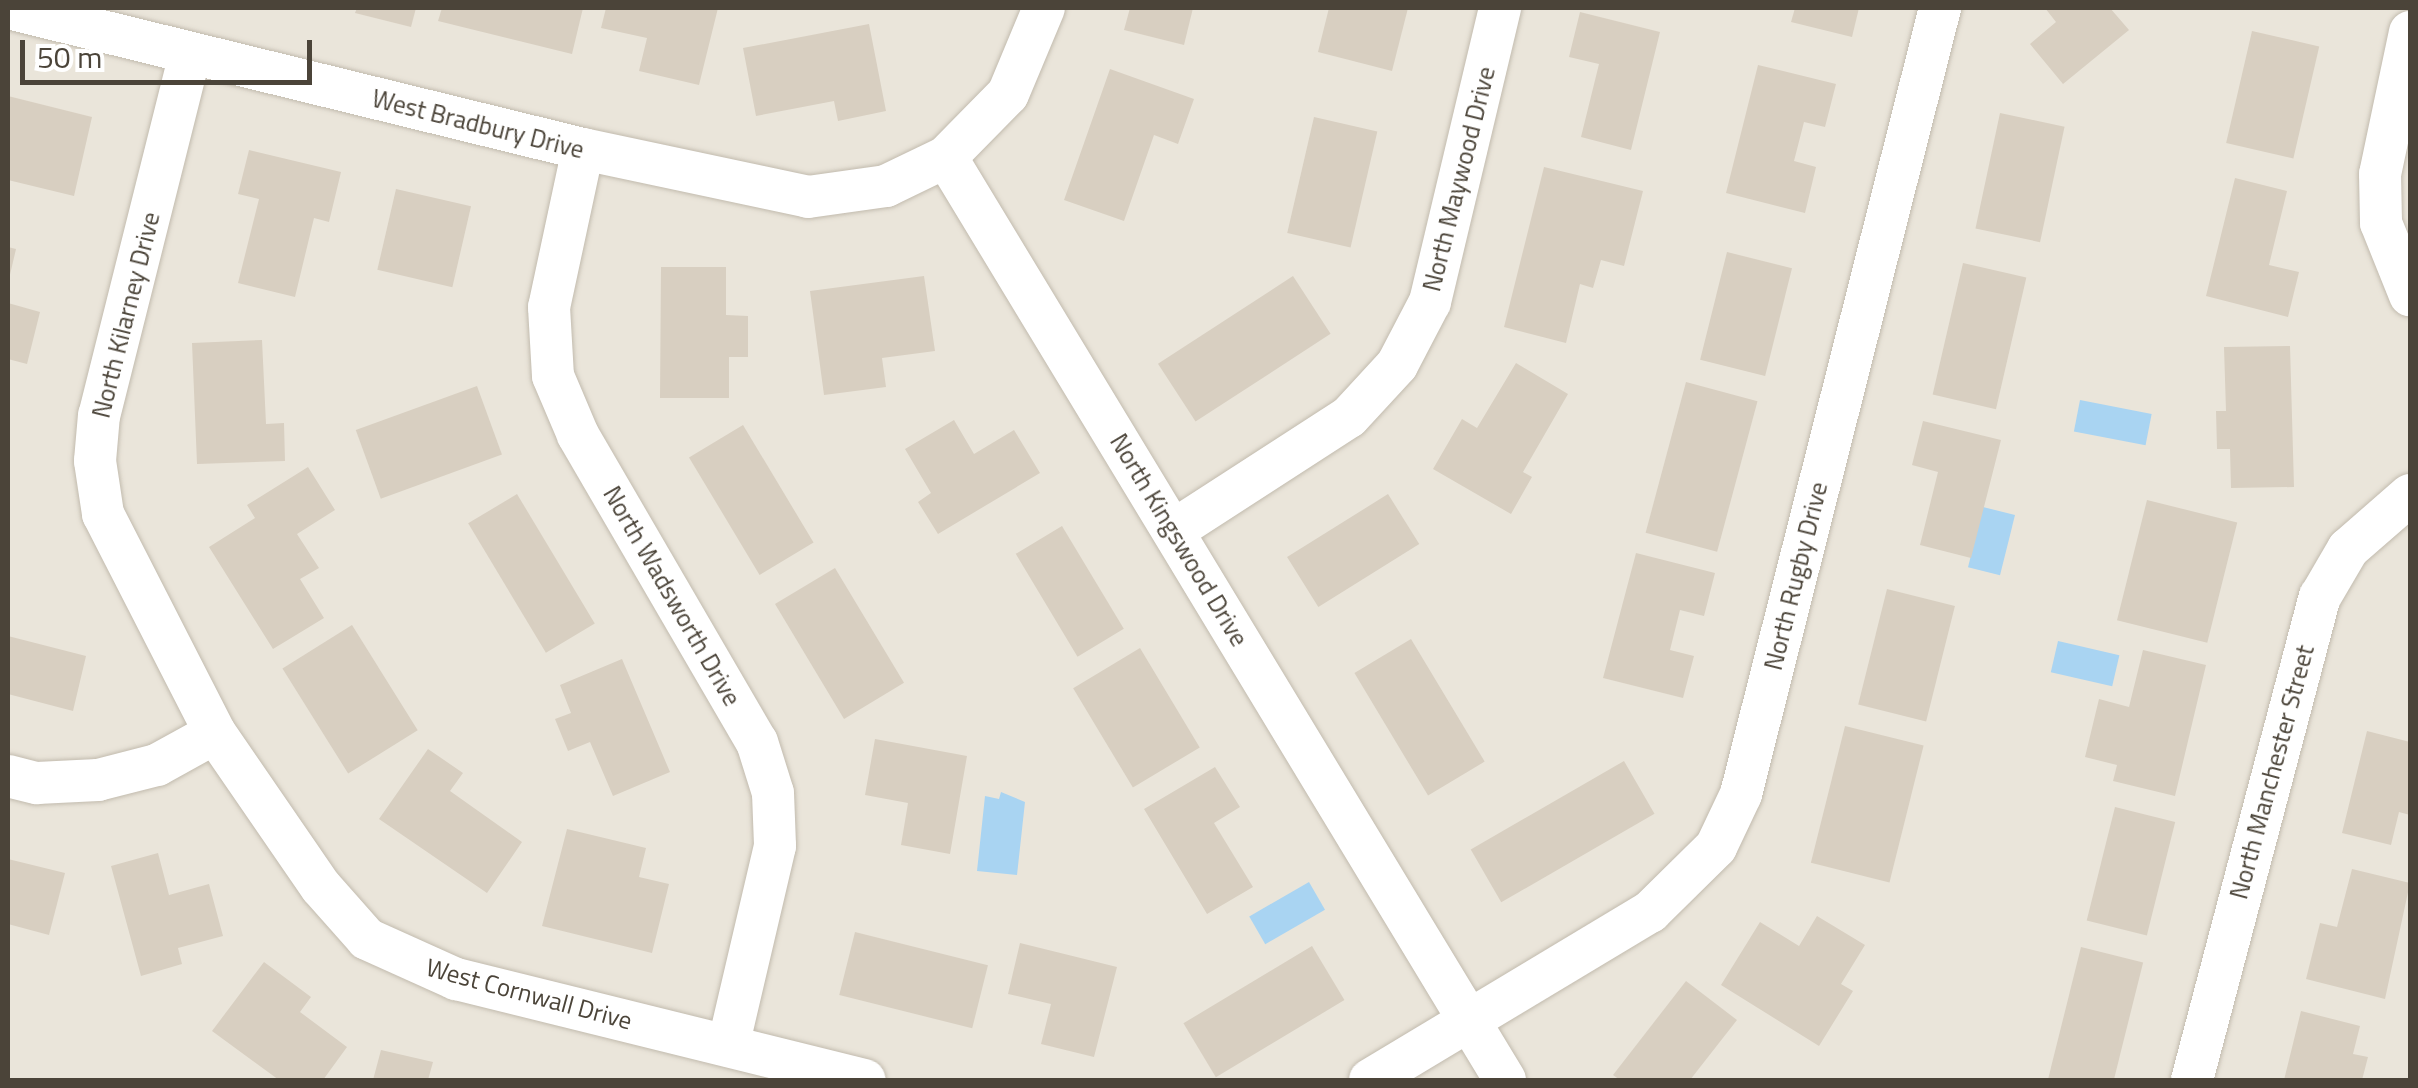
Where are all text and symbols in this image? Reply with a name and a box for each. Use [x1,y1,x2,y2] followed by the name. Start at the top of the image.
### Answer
[25,20,318,82] scale bar
[37,34,102,80] text: 50 m
[1417,64,1501,294] street label: North Maywood Drive
[369,83,587,165] street label: West Bradbury Drive
[86,209,166,421] street label: North Kilarney Drive
[1104,428,1254,652] street label: North Kingswood Drive
[1758,479,1834,673] street label: North Rugby Drive
[597,481,747,711] street label: North Wadsworth Drive
[2224,642,2320,902] street label: North Manchester Street
[423,952,635,1036] street label: West Cornwall Drive

